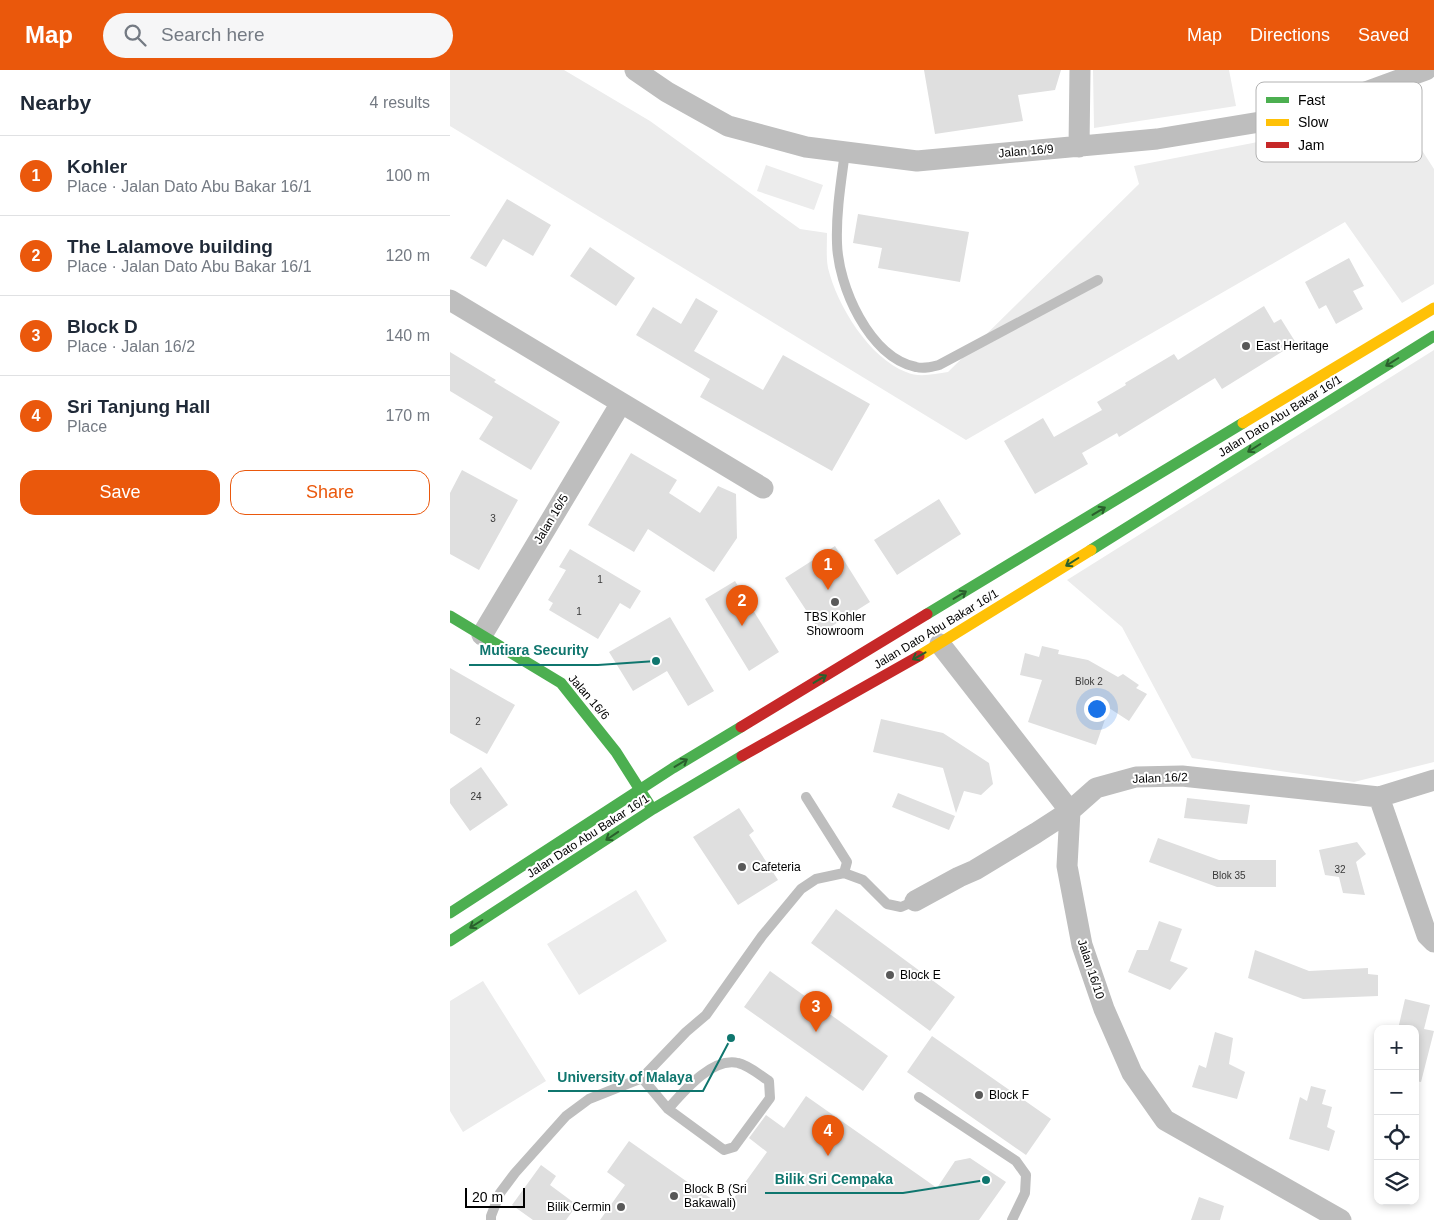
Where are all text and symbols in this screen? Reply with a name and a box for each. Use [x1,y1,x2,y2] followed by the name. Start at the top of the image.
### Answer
[103,13,453,58] search box
[25,21,73,48] text: Map
[121,21,149,49] icon: search
[161,24,265,45] text: Search here
[1187,25,1222,45] text: Map
[1250,25,1330,45] text: Directions
[1358,25,1409,45] text: Saved
[1256,82,1422,162] legend
[20,91,91,114] text: Nearby
[1298,92,1325,108] text: Fast
[370,94,430,111] text: 4 results
[1298,114,1329,130] text: Slow
[1298,137,1324,153] text: Jam
[998,142,1055,160] street label: Jalan 16/9
[67,156,127,177] text: Kohler
[32,167,40,184] text: 1
[386,167,430,184] text: 100 m
[67,178,312,195] text: Place · Jalan Dato Abu Bakar 16/1
[67,236,273,257] text: The Lalamove building
[32,247,40,264] text: 2
[386,247,430,264] text: 120 m
[67,258,312,275] text: Place · Jalan Dato Abu Bakar 16/1
[67,316,138,337] text: Block D
[32,327,40,344] text: 3
[386,327,430,344] text: 140 m
[67,338,195,355] text: Place · Jalan 16/2
[1256,339,1329,353] place label: East Heritage
[1240,340,1252,352] marker: East Heritage
[1386,357,1400,367] one-way arrow
[1216,372,1345,460] street label: Jalan Dato Abu Bakar 16/1
[67,396,210,417] text: Sri Tanjung Hall
[32,407,40,424] text: 4
[386,407,430,424] text: 170 m
[67,418,107,435] text: Place
[1248,443,1262,453] one-way arrow
[20,470,220,515] button: Save
[230,470,430,515] button: Share
[531,491,571,546] street label: Jalan 16/5
[1091,506,1105,516] one-way arrow
[490,513,496,524] house number: 3
[812,549,844,590] pin: 1
[1066,557,1080,567] one-way arrow
[597,574,603,585] house number: 1
[726,585,758,626] pin: 2
[871,586,1001,672] street label: Jalan Dato Abu Bakar 16/1
[952,590,966,600] one-way arrow
[829,596,841,608] marker: TBS Kohler Showroom
[576,606,582,617] house number: 1
[804,610,866,638] place label: TBS Kohler Showroom
[469,636,598,665] callout: Mutiara Security
[480,642,589,658] text: Mutiara Security
[912,652,927,661] one-way arrow
[566,672,613,723] street label: Jalan 16/6
[813,673,827,683] one-way arrow
[1075,676,1103,687] house number: Blok 2
[1084,696,1110,722] your location
[475,716,481,727] house number: 2
[674,757,688,767] one-way arrow
[1132,770,1188,786] street label: Jalan 16/2
[470,791,482,802] house number: 24
[524,791,652,881] street label: Jalan Dato Abu Bakar 16/1
[606,831,620,841] one-way arrow
[752,860,801,874] place label: Cafeteria
[736,861,748,873] marker: Cafeteria
[1334,864,1346,875] house number: 32
[1212,870,1246,881] house number: Blok 35
[469,919,483,930] one-way arrow
[1075,937,1107,1001] street label: Jalan 16/10
[900,968,941,982] place label: Block E
[884,969,896,981] marker: Block E
[800,991,832,1032] pin: 3
[1374,1025,1419,1205] map controls
[1374,1025,1419,1070] button: +
[548,1062,703,1091] callout: University of Malaya
[557,1069,693,1085] text: University of Malaya
[1374,1070,1419,1115] button: −
[989,1088,1029,1102] place label: Block F
[973,1089,985,1101] marker: Block F
[812,1115,844,1156] pin: 4
[1374,1115,1419,1160] button: locate
[1374,1160,1419,1205] button: layers
[765,1164,903,1193] callout: Bilik Sri Cempaka
[775,1171,893,1187] text: Bilik Sri Cempaka
[684,1182,747,1210] place label: Block B (Sri Bakawali)
[465,1185,525,1208] scale bar
[472,1189,503,1205] text: 20 m
[668,1190,680,1202] marker: Block B (Sri Bakawali)
[547,1200,611,1214] place label: Bilik Cermin
[615,1201,627,1213] marker: Bilik Cermin

